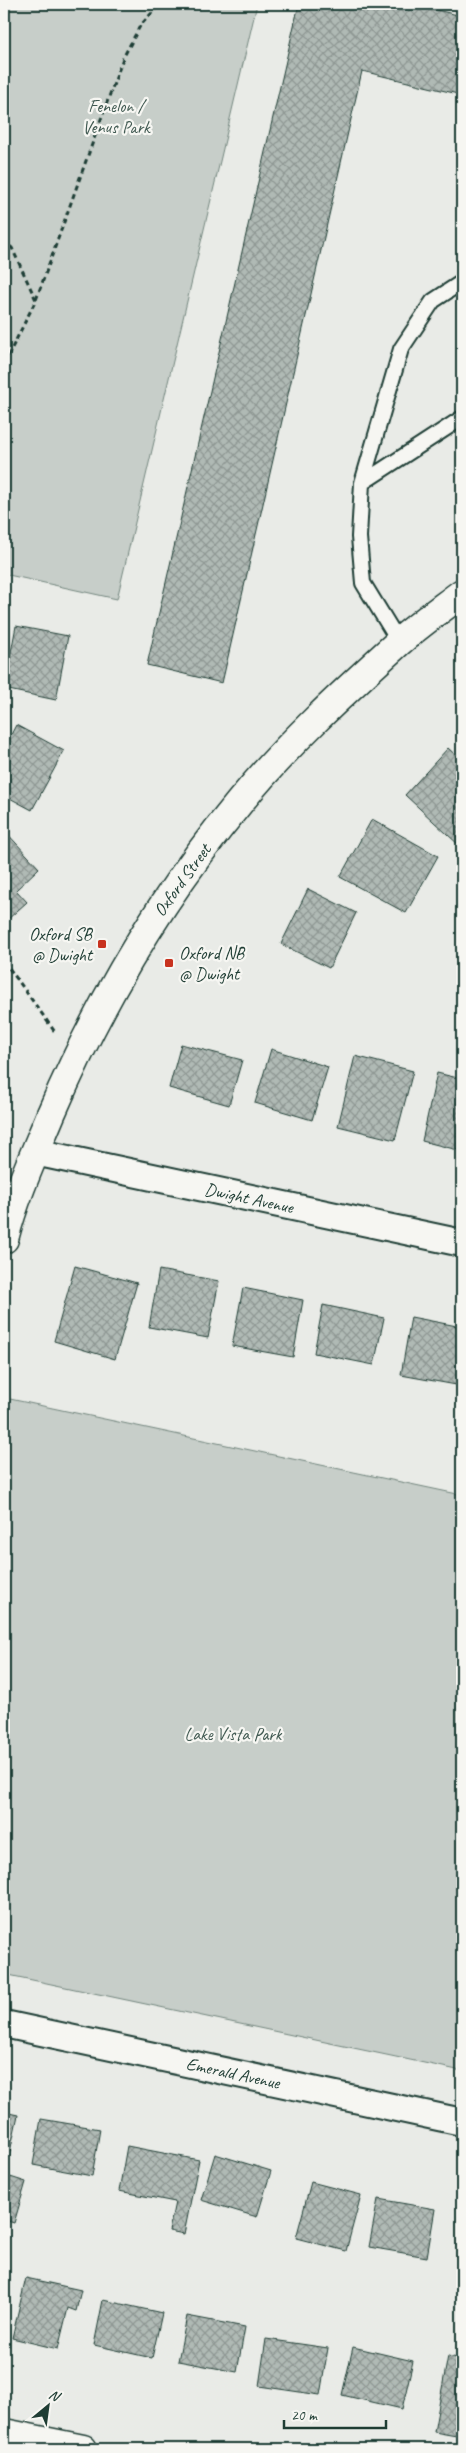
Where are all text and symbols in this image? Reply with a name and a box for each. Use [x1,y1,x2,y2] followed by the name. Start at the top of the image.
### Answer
[82,95,151,138] park label: Fenelon / Venus Park
[148,838,217,920] street label: Oxford Street
[29,923,94,966] place label: Oxford SB @ Dwight
[96,938,108,950] marker: Oxford SB @ Dwight
[179,942,246,985] place label: Oxford NB @ Dwight
[163,957,175,969] marker: Oxford NB @ Dwight
[203,1178,296,1218] street label: Dwight Avenue
[185,1723,283,1745] park label: Lake Vista Park
[184,2052,283,2094] street label: Emerald Avenue
[22,2380,72,2430] north arrow
[46,2386,64,2406] text: N
[284,2398,386,2430] scale bar
[291,2406,318,2425] text: 20 m

